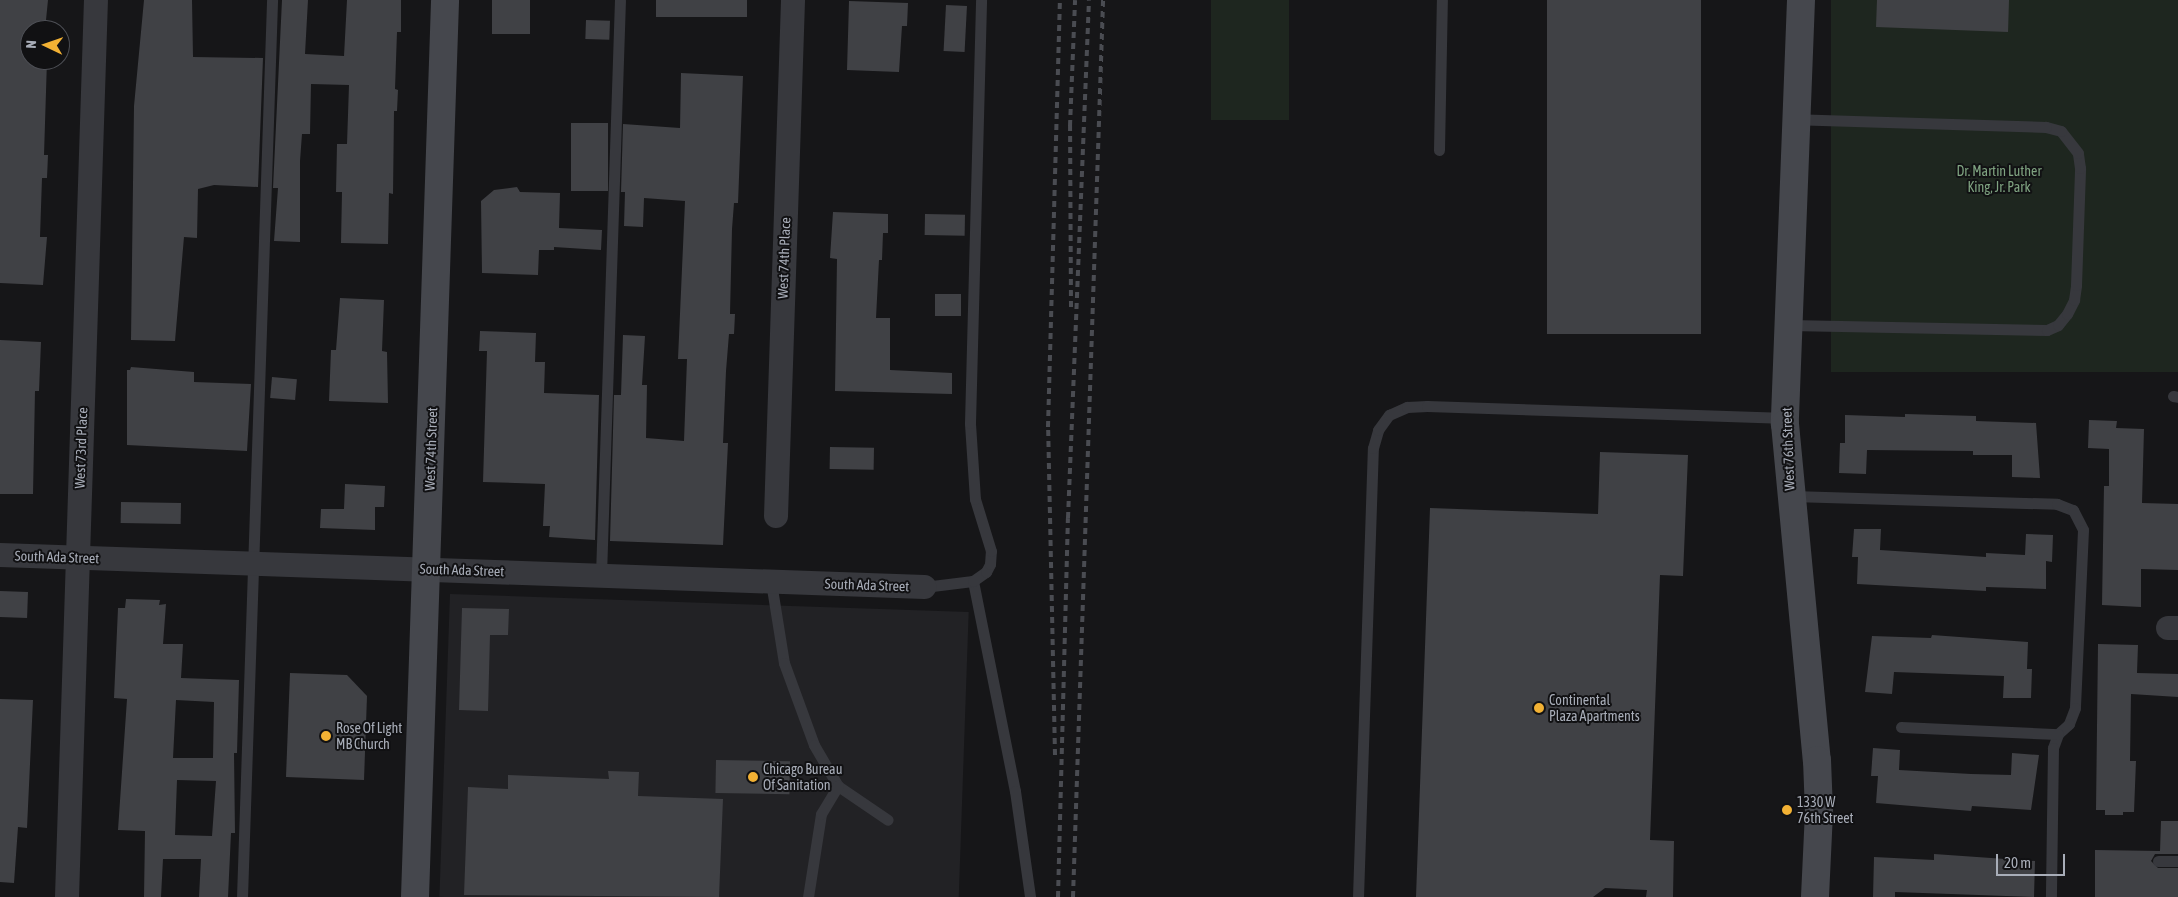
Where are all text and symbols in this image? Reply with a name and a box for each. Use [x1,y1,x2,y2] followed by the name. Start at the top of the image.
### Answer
[20,20,70,70] north arrow
[23,40,39,49] text: N
[1956,163,2042,196] park label: Dr. Martin Luther King, Jr. Park
[774,217,794,299] street label: West 74th Place
[71,407,91,489] street label: West 73rd Place
[421,407,441,491] street label: West 74th Street
[1778,407,1798,491] street label: West 76th Street
[14,547,100,567] street label: South Ada Street
[419,560,505,580] street label: South Ada Street
[824,575,910,595] street label: South Ada Street
[1549,692,1640,724] place label: Continental Plaza Apartments
[1533,702,1545,714] marker: Continental Plaza Apartments
[336,720,402,752] place label: Rose Of Light MB Church
[320,730,332,742] marker: Rose Of Light MB Church
[763,761,842,794] place label: Chicago Bureau Of Sanitation
[747,771,759,783] marker: Chicago Bureau Of Sanitation
[1797,794,1854,826] place label: 1330 W 76th Street
[1781,804,1793,816] marker: 1330 W 76th Street
[1998,844,2067,876] scale bar
[2004,854,2031,871] text: 20 m

